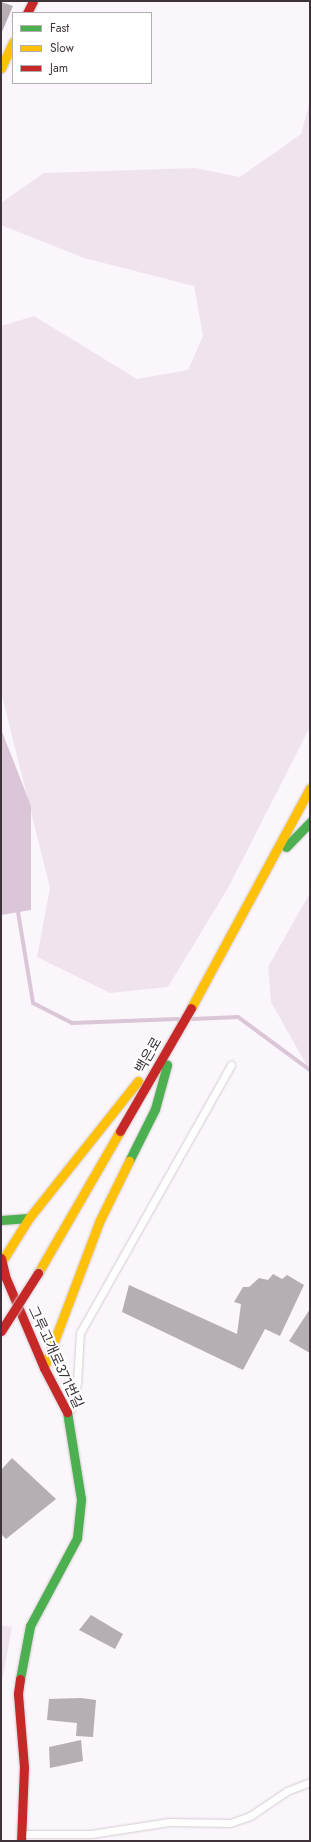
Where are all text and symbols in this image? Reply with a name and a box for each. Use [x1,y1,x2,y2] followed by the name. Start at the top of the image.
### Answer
[12,12,152,84] legend
[50,19,69,37] text: Fast
[50,39,74,57] text: Slow
[50,59,68,77] text: Jam
[131,1034,165,1076] street label: 백은로
[25,1303,87,1411] street label: 그루고개로371번길

